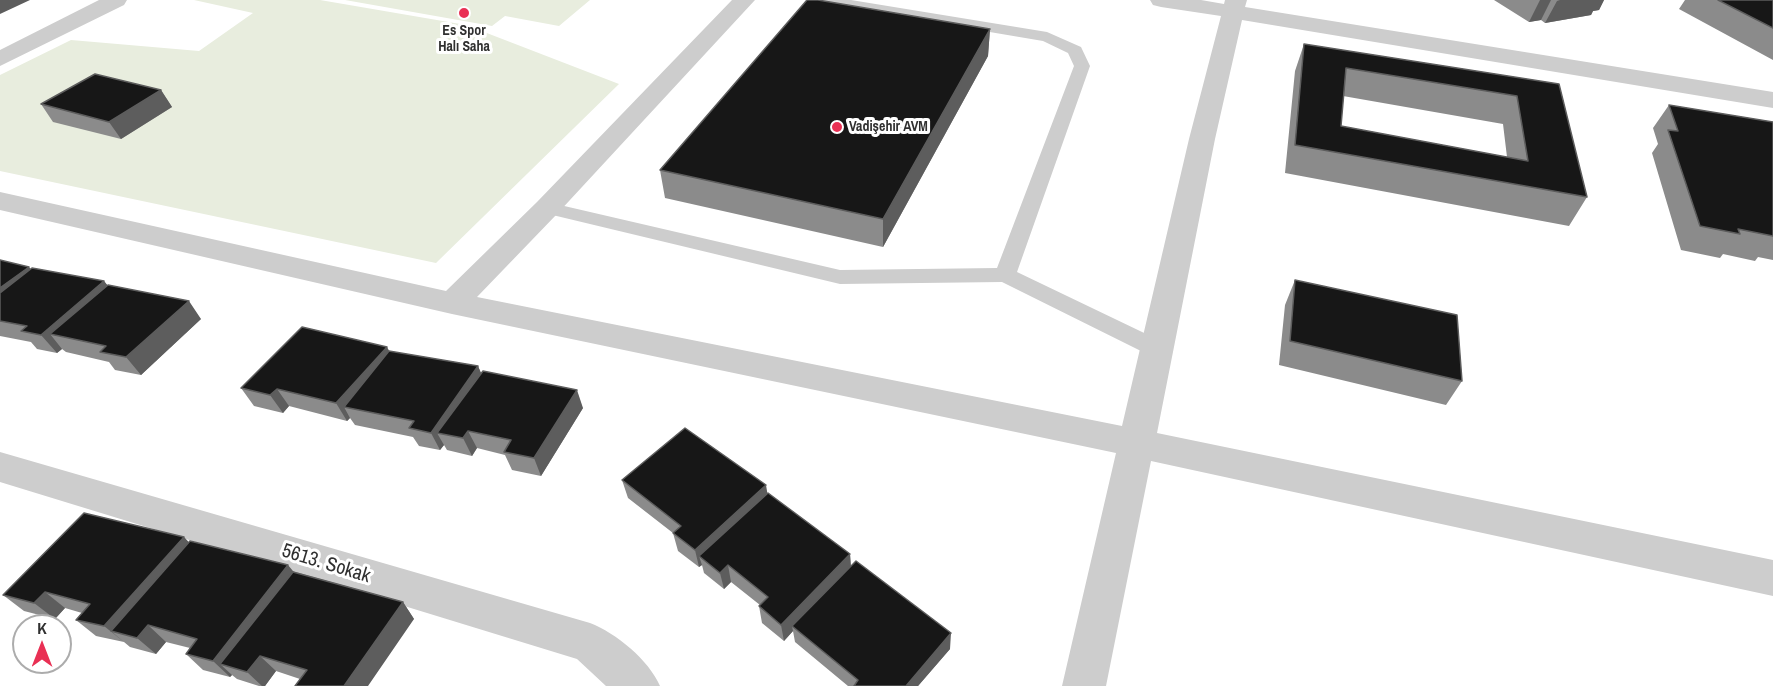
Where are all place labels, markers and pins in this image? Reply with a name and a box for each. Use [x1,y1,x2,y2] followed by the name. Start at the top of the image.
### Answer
[457,6,471,20] marker: Es Spor Halı Saha
[438,23,490,56] place label: Es Spor Halı Saha
[849,119,928,135] place label: Vadişehir AVM
[830,120,844,134] marker: Vadişehir AVM

